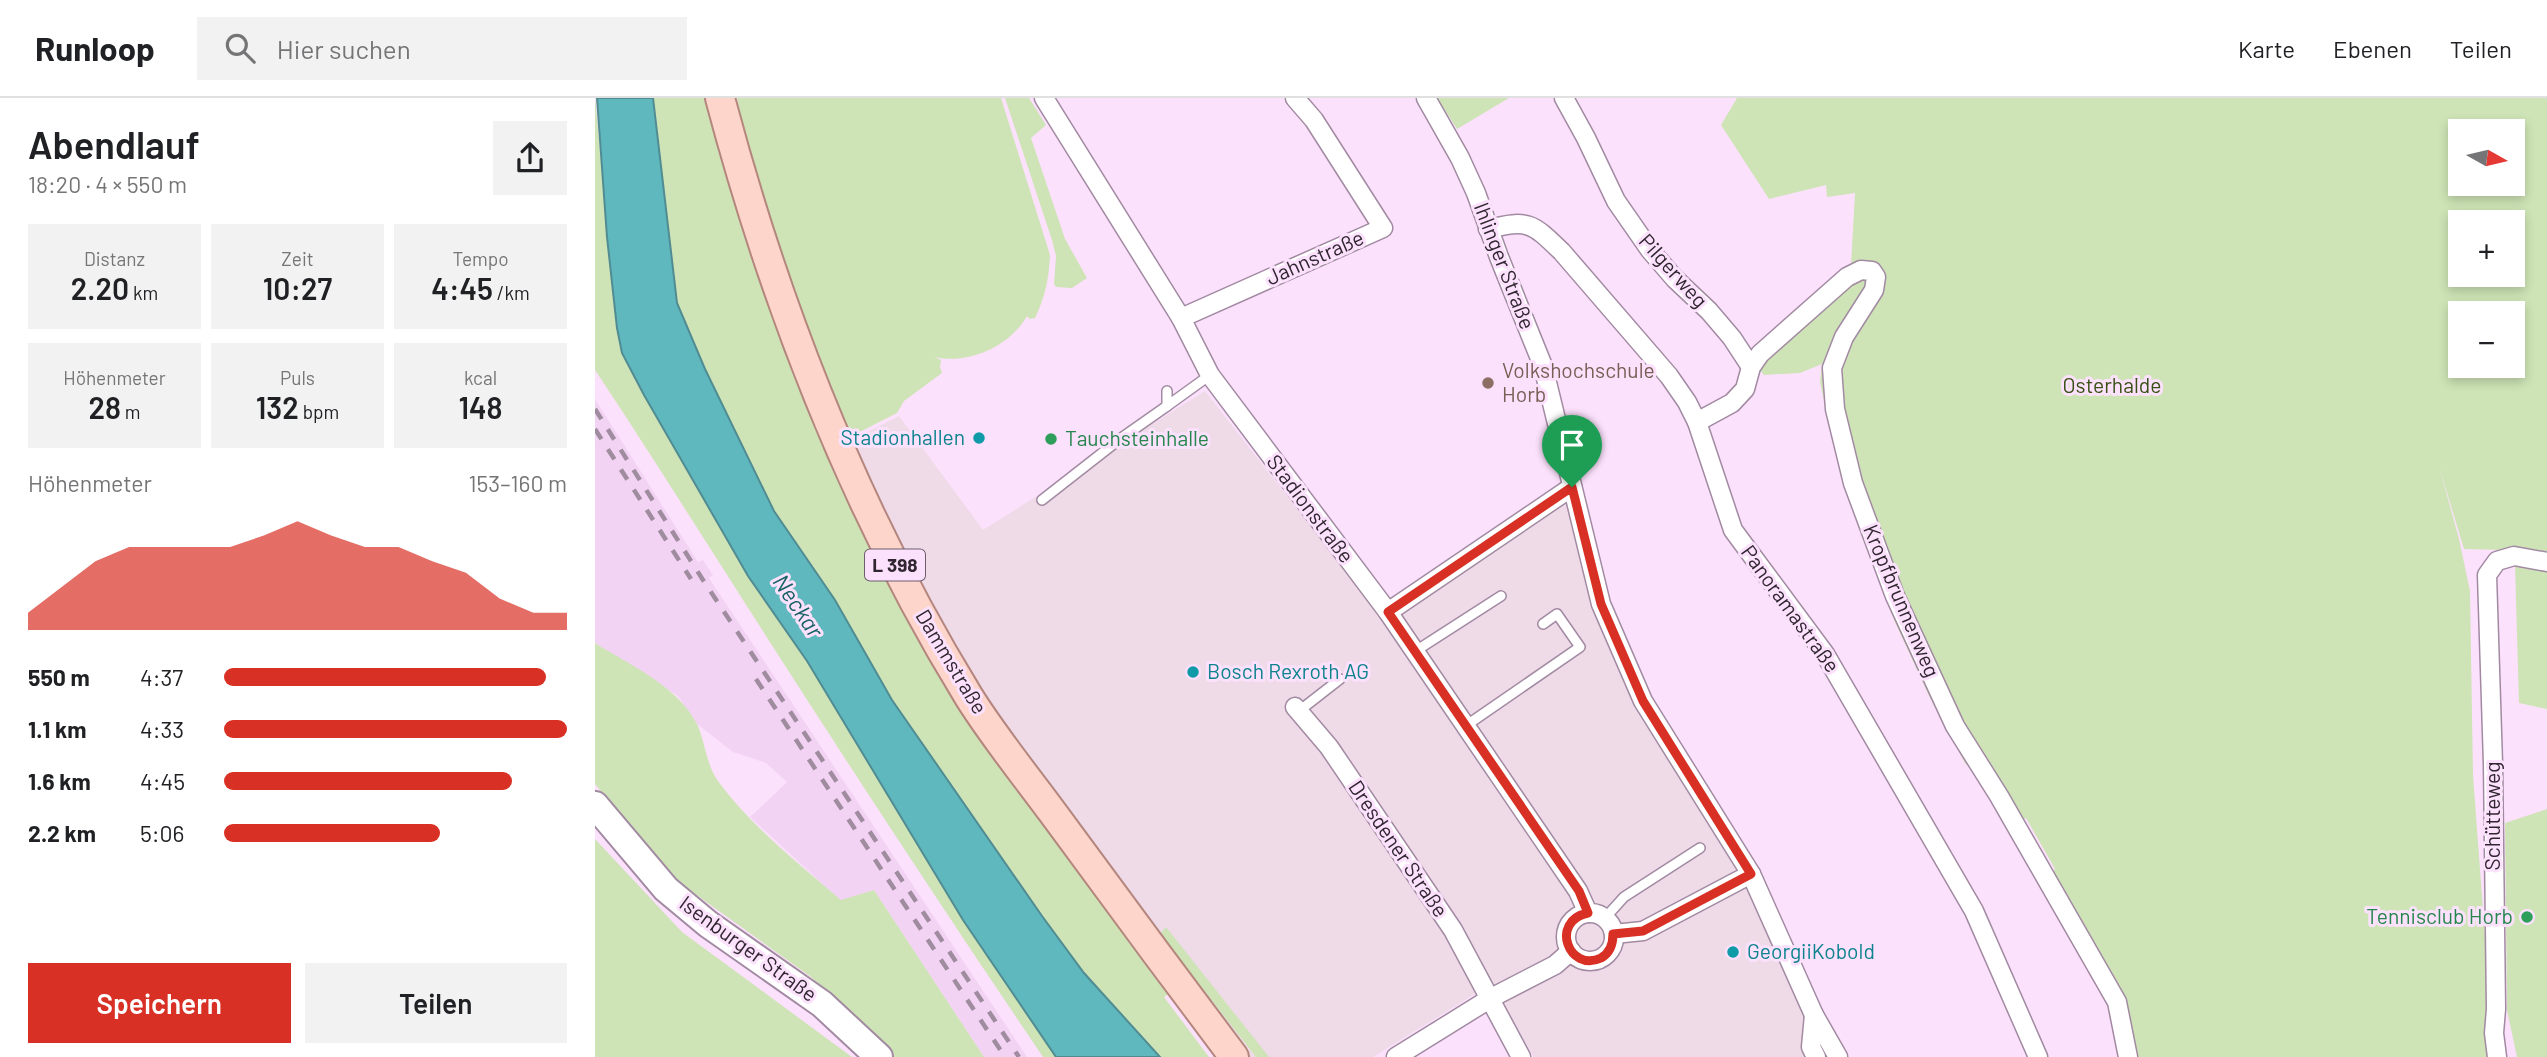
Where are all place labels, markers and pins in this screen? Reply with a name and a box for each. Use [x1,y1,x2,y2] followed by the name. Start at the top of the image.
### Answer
[1502,357,1655,406] place label: Volkshochschule Horb
[1480,375,1496,391] marker: Volkshochschule Horb
[1542,415,1602,487] pin
[841,424,965,449] place label: Stadionhallen
[1065,425,1209,450] place label: Tauchsteinhalle
[971,430,987,446] marker: Stadionhallen
[1043,431,1059,447] marker: Tauchsteinhalle
[1207,658,1369,683] place label: Bosch Rexroth AG
[1185,664,1201,680] marker: Bosch Rexroth AG
[2366,903,2513,928] place label: Tennisclub Horb
[2519,909,2535,925] marker: Tennisclub Horb
[1747,938,1875,963] place label: GeorgiiKobold
[1725,944,1741,960] marker: GeorgiiKobold

